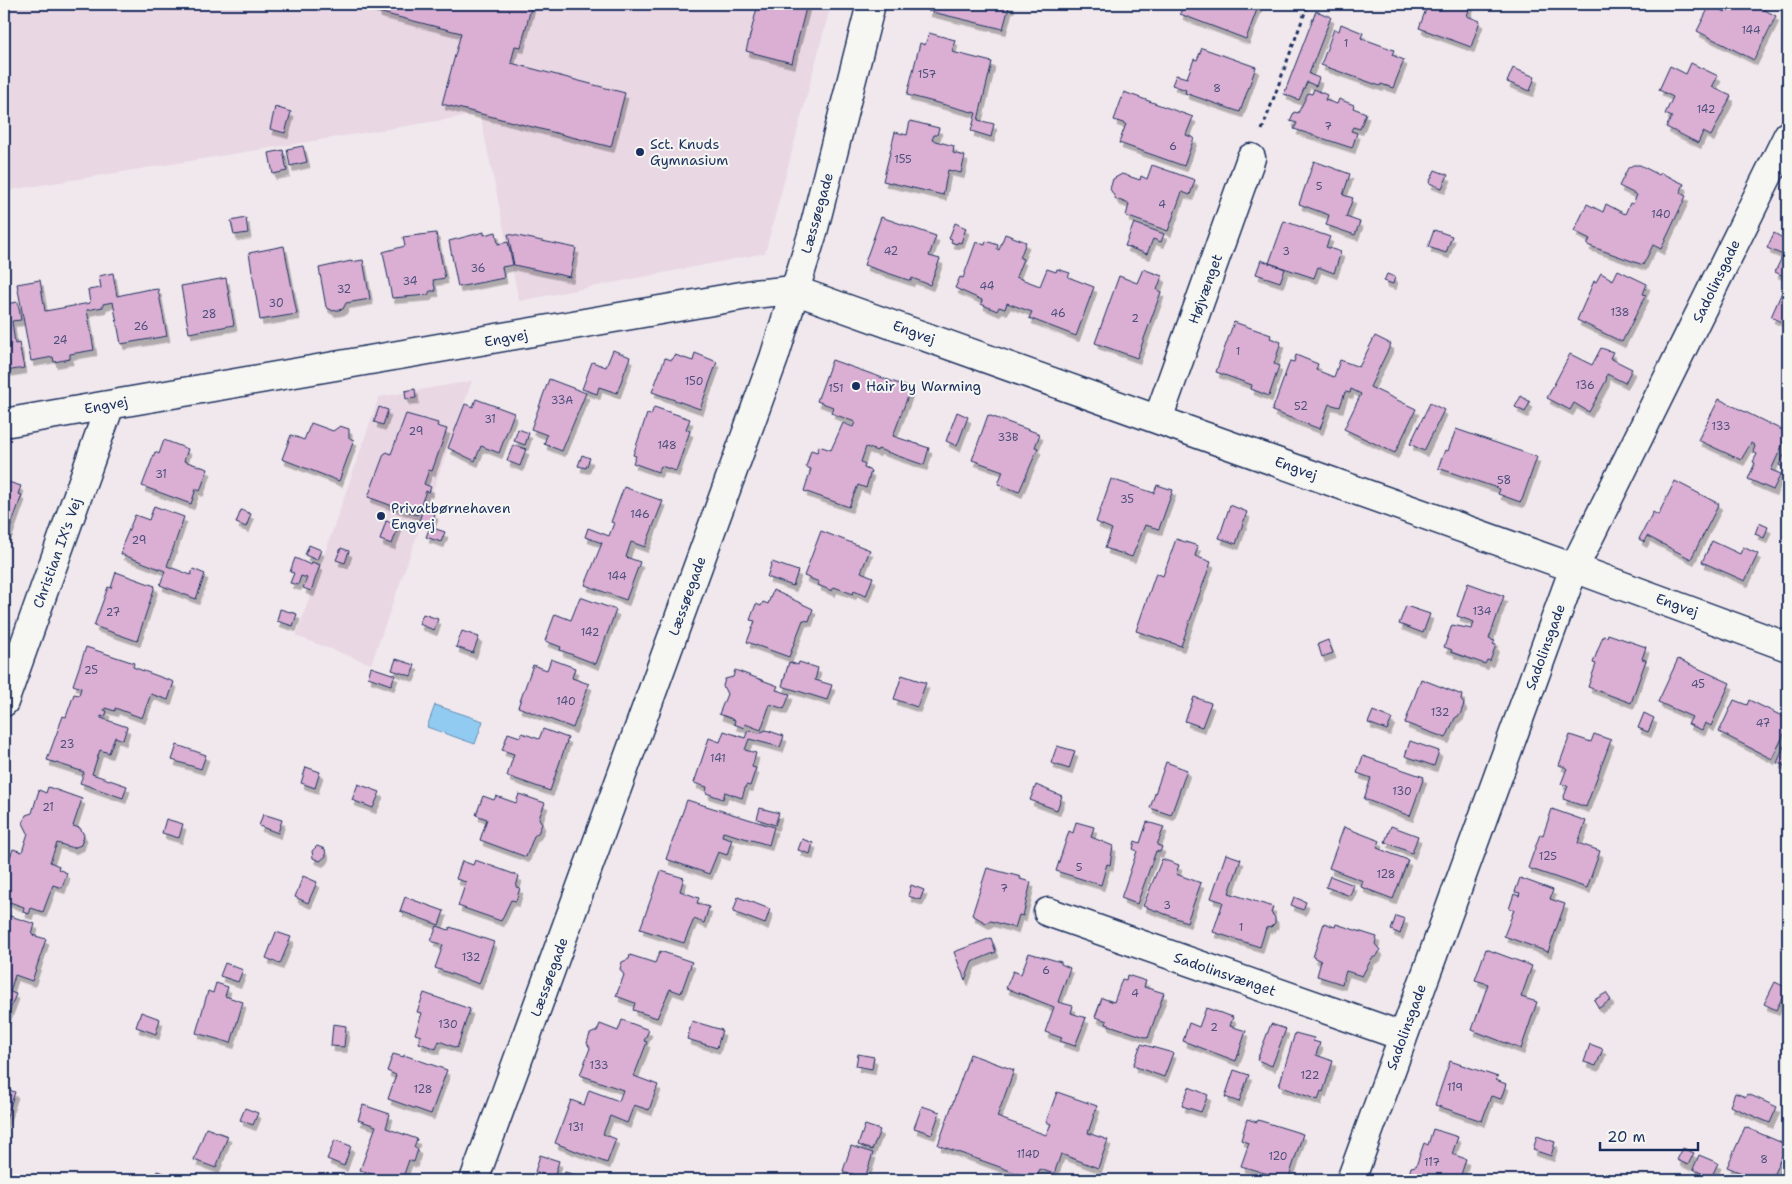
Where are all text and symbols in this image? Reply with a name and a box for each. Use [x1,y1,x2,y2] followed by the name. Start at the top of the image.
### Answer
[1741,23,1761,38] house number: 144
[1344,36,1348,51] house number: 1
[918,67,936,82] house number: 157
[1213,81,1221,96] house number: 8
[1697,102,1715,117] house number: 142
[1324,119,1332,134] house number: 7
[650,135,728,169] place label: Sct. Knuds Gymnasium
[1169,139,1177,154] house number: 6
[634,146,646,158] marker: Sct. Knuds Gymnasium
[894,152,912,167] house number: 155
[797,170,837,256] street label: Læssøegade
[1316,179,1323,194] house number: 5
[1158,197,1166,212] house number: 4
[1651,207,1671,222] house number: 140
[1688,236,1744,325] street label: Sadolinsgade
[884,244,898,259] house number: 42
[1282,244,1290,259] house number: 3
[1184,252,1226,326] street label: Højvænget
[470,261,486,276] house number: 36
[403,274,418,289] house number: 34
[979,279,995,294] house number: 44
[337,282,351,297] house number: 32
[268,296,284,311] house number: 30
[1610,305,1630,320] house number: 138
[1050,306,1066,321] house number: 46
[201,307,217,322] house number: 28
[1131,311,1139,326] house number: 2
[890,316,938,348] street label: Engvej
[134,319,148,334] house number: 26
[483,325,529,351] street label: Engvej
[53,333,68,348] house number: 24
[1236,344,1240,359] house number: 1
[685,374,703,389] house number: 150
[866,377,981,395] place label: Hair by Warming
[1575,378,1595,393] house number: 136
[850,380,862,392] marker: Hair by Warming
[828,381,844,396] house number: 151
[83,392,129,418] street label: Engvej
[551,393,573,408] house number: 33A
[1294,399,1308,414] house number: 52
[484,412,496,427] house number: 31
[1712,419,1730,434] house number: 133
[409,424,423,439] house number: 29
[997,430,1019,445] house number: 33B
[657,438,677,453] house number: 148
[1272,452,1320,484] street label: Engvej
[155,467,167,482] house number: 31
[1497,473,1511,488] house number: 58
[1120,492,1134,507] house number: 35
[29,495,85,611] street label: Christian IX's Vej
[391,499,511,533] place label: Privatbørnehaven Engvej
[630,507,650,522] house number: 146
[375,510,387,522] marker: Privatbørnehaven Engvej
[132,533,146,548] house number: 29
[664,554,710,638] street label: Læssøegade
[607,569,627,584] house number: 144
[1653,589,1701,621] street label: Engvej
[1521,601,1569,692] street label: Sadolinsgade
[1472,604,1492,619] house number: 134
[106,605,121,620] house number: 27
[581,625,599,640] house number: 142
[84,663,98,678] house number: 25
[1691,677,1705,692] house number: 45
[556,694,576,709] house number: 140
[1431,705,1449,720] house number: 132
[1756,716,1771,731] house number: 47
[60,737,74,752] house number: 23
[710,751,726,766] house number: 141
[1392,784,1412,799] house number: 130
[42,800,54,815] house number: 21
[1539,849,1557,864] house number: 125
[1076,860,1083,875] house number: 5
[1376,867,1396,882] house number: 128
[1000,881,1008,896] house number: 7
[1163,898,1171,913] house number: 3
[1239,920,1243,935] house number: 1
[526,935,572,1019] street label: Læssøegade
[1172,948,1278,1000] street label: Sadolinsvænget
[462,950,480,965] house number: 132
[1042,963,1050,978] house number: 6
[1382,981,1430,1072] street label: Sadolinsgade
[1131,986,1139,1001] house number: 4
[438,1017,458,1032] house number: 130
[1210,1020,1218,1035] house number: 2
[590,1058,608,1073] house number: 133
[1301,1068,1319,1083] house number: 122
[1447,1080,1463,1095] house number: 119
[413,1082,433,1097] house number: 128
[1600,1119,1697,1151] scale bar
[568,1120,584,1135] house number: 131
[1607,1127,1646,1147] text: 20 m
[1016,1147,1040,1162] house number: 114D
[1268,1149,1288,1164] house number: 120
[1760,1152,1768,1167] house number: 8
[1424,1155,1440,1170] house number: 117

